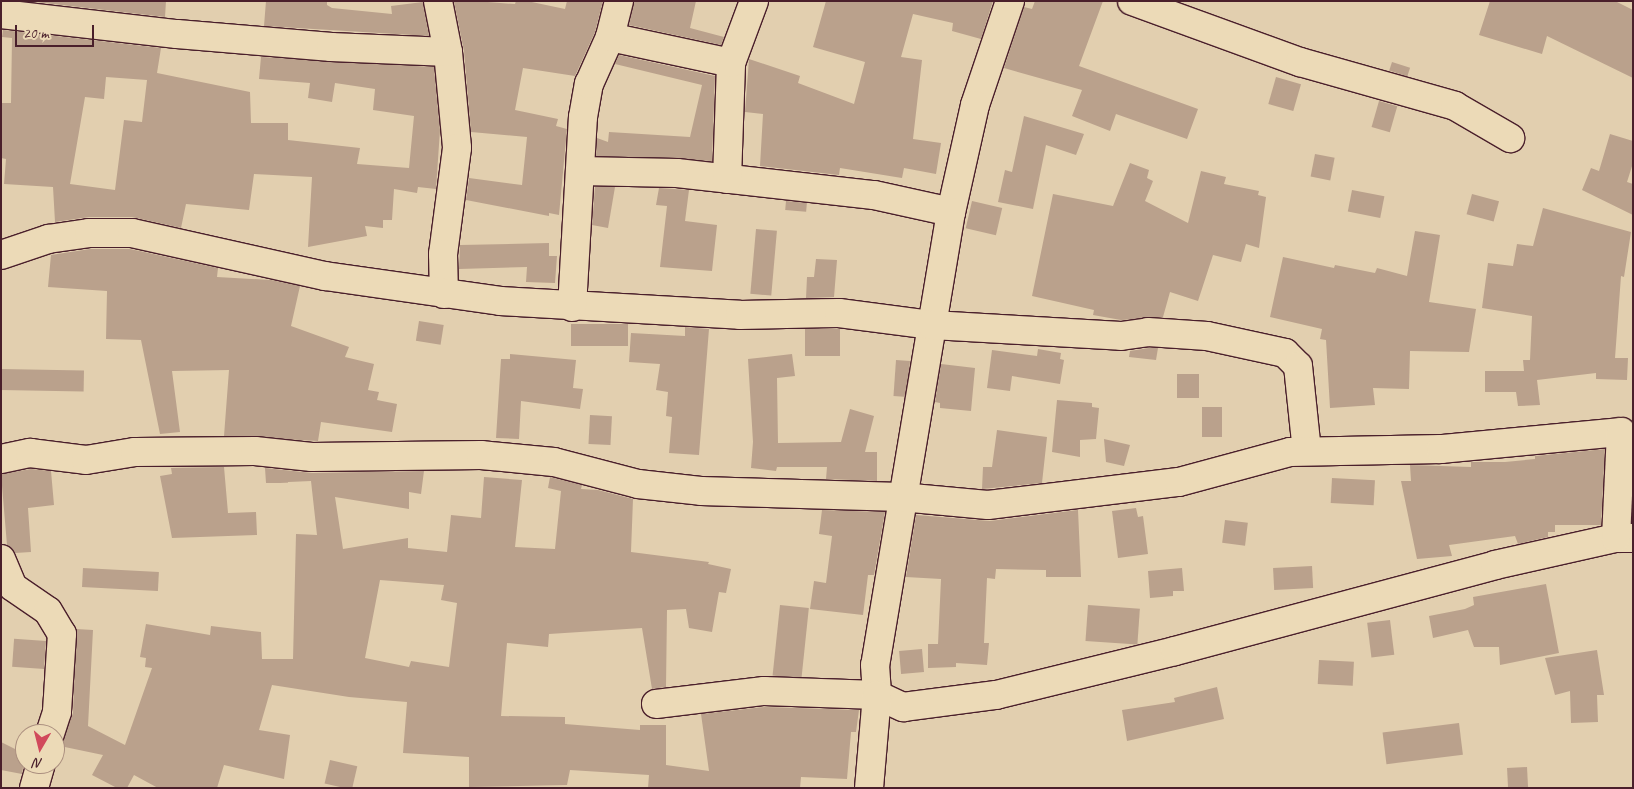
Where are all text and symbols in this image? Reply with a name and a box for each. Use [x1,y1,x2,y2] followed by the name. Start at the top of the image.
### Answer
[18,15,96,47] scale bar
[23,24,49,43] text: 20 m
[15,724,65,774] north arrow
[33,754,43,772] text: N

